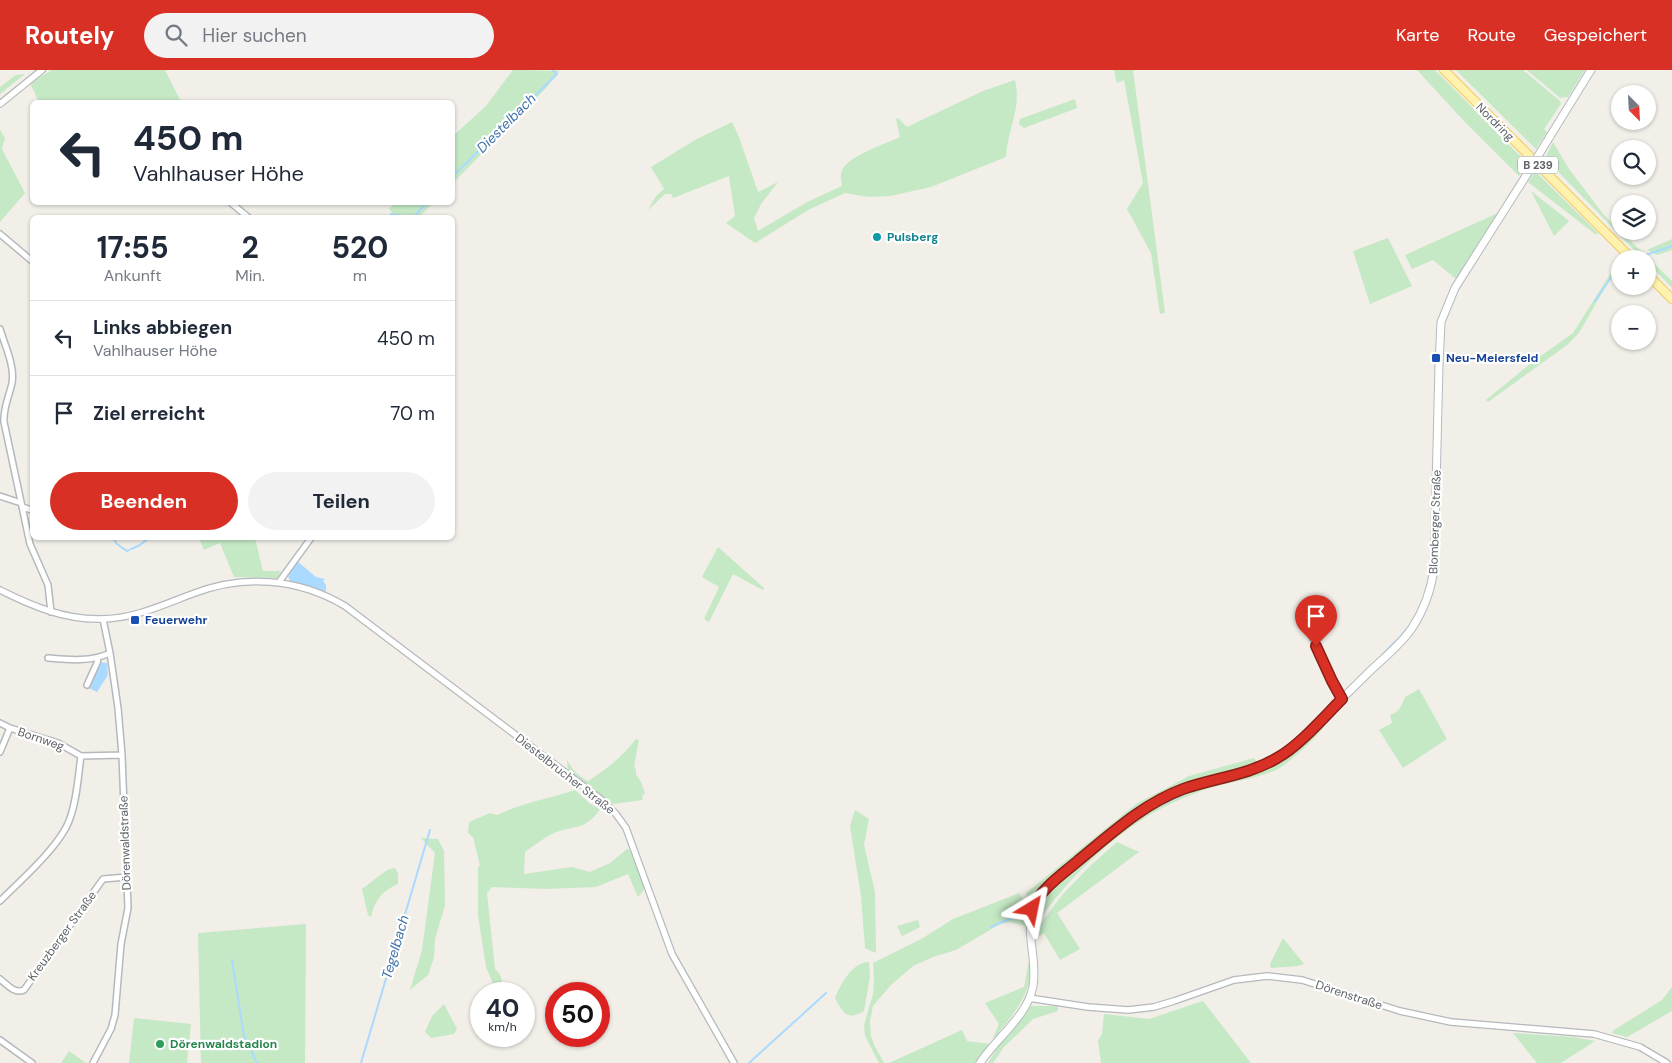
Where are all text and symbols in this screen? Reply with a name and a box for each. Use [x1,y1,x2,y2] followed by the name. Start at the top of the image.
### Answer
[144,13,494,58] search box
[25,20,114,51] text: Routely
[162,21,190,49] icon: search
[202,23,307,48] text: Hier suchen
[1396,23,1440,47] text: Karte
[1468,23,1516,47] text: Route
[1544,23,1647,47] text: Gespeichert
[1611,85,1656,130] north arrow
[1611,85,1656,350] map controls
[473,90,539,156] water label: Diestelbach
[1472,99,1518,145] street label: Nordring
[133,115,243,161] text: 450 m
[50,120,115,185] icon: left
[1611,140,1656,185] button: search
[1518,156,1558,174] road number: B 239
[133,159,304,188] text: Vahlhauser Höhe
[1611,195,1656,240] button: layers
[97,228,169,267] text: 17:55
[241,228,259,267] text: 2
[332,228,388,267] text: 520
[887,229,938,245] place label: Pulsberg
[871,231,883,243] marker: Pulsberg
[1611,250,1656,295] button: +
[104,265,162,286] text: Ankunft
[235,265,265,286] text: Min.
[353,265,367,286] text: m
[1611,305,1656,350] button: −
[93,315,232,340] text: Links abbiegen
[50,324,78,352] icon: left
[377,326,435,351] text: 450 m
[93,340,217,361] text: Vahlhauser Höhe
[1446,350,1539,366] place label: Neu-Meiersfeld
[1430,352,1442,364] marker: Neu-Meiersfeld
[50,399,78,427] icon: arrive
[93,401,205,426] text: Ziel erreicht
[390,401,435,426] text: 70 m
[1425,469,1445,574] street label: Blomberger Straße
[50,472,238,530] button: Beenden
[248,472,435,530] button: Teilen
[1295,595,1337,646] pin
[1302,602,1330,630] icon: arrive
[145,612,207,628] place label: Feuerwehr
[129,614,141,626] marker: Feuerwehr
[16,724,67,754] street label: Bornweg
[512,730,618,818] street label: Diestelbrucher Straße
[115,795,135,891] street label: Dörenwaldstraße
[1005,882,1057,934] position arrow
[24,888,100,984] street label: Kreuzberger Straße
[377,913,413,981] water label: Tegelbach
[1314,977,1385,1013] street label: Dörenstraße
[545,982,610,1047] speed limit sign: 50
[486,992,519,1025] text: 40
[488,1019,517,1035] text: km/h
[170,1036,277,1052] place label: Dörenwaldstadion
[154,1038,166,1050] marker: Dörenwaldstadion

